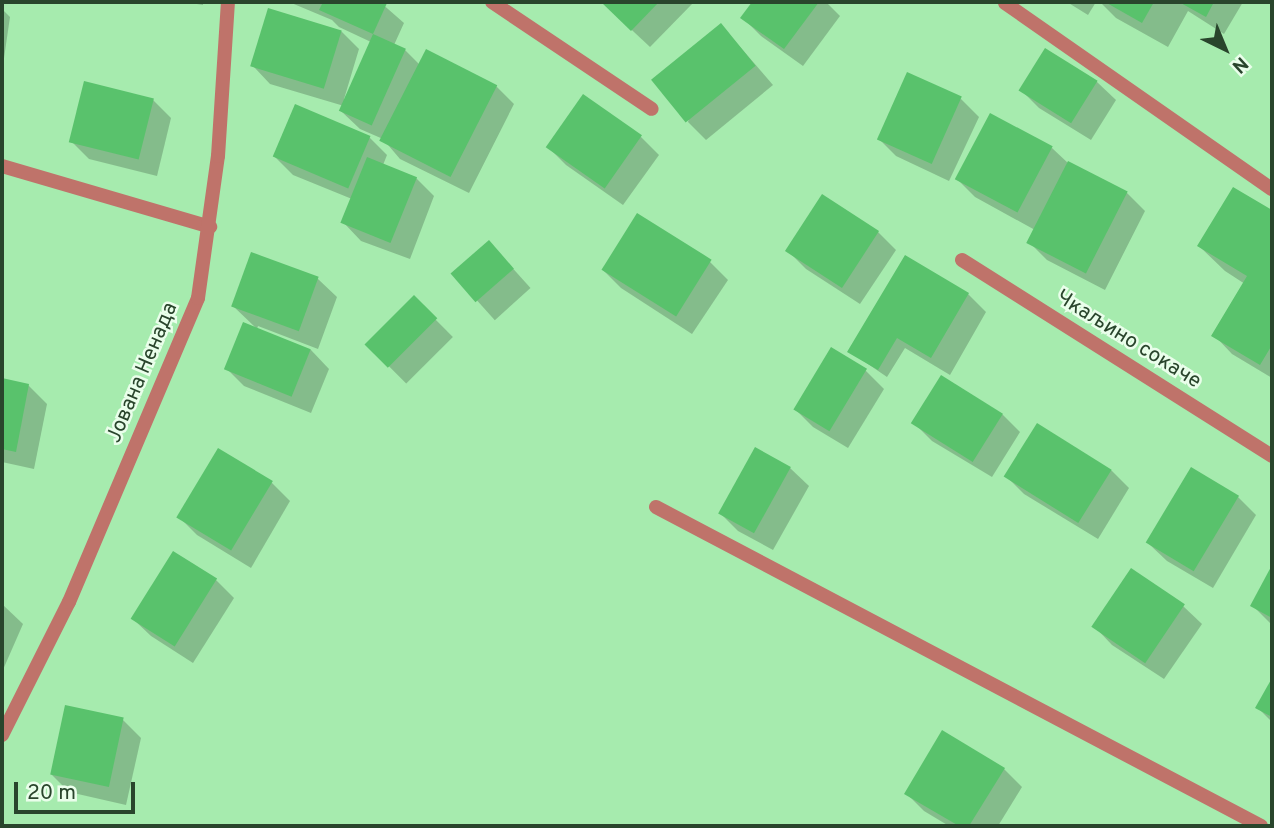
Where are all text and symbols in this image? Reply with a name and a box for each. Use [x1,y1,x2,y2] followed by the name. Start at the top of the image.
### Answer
[1190,14,1260,84] north arrow
[1226,51,1252,78] text: N
[1051,285,1205,395] street label: Чкаљино сокаче
[102,299,184,447] street label: Јована Ненада
[18,768,138,812] scale bar
[27,780,76,807] text: 20 m

